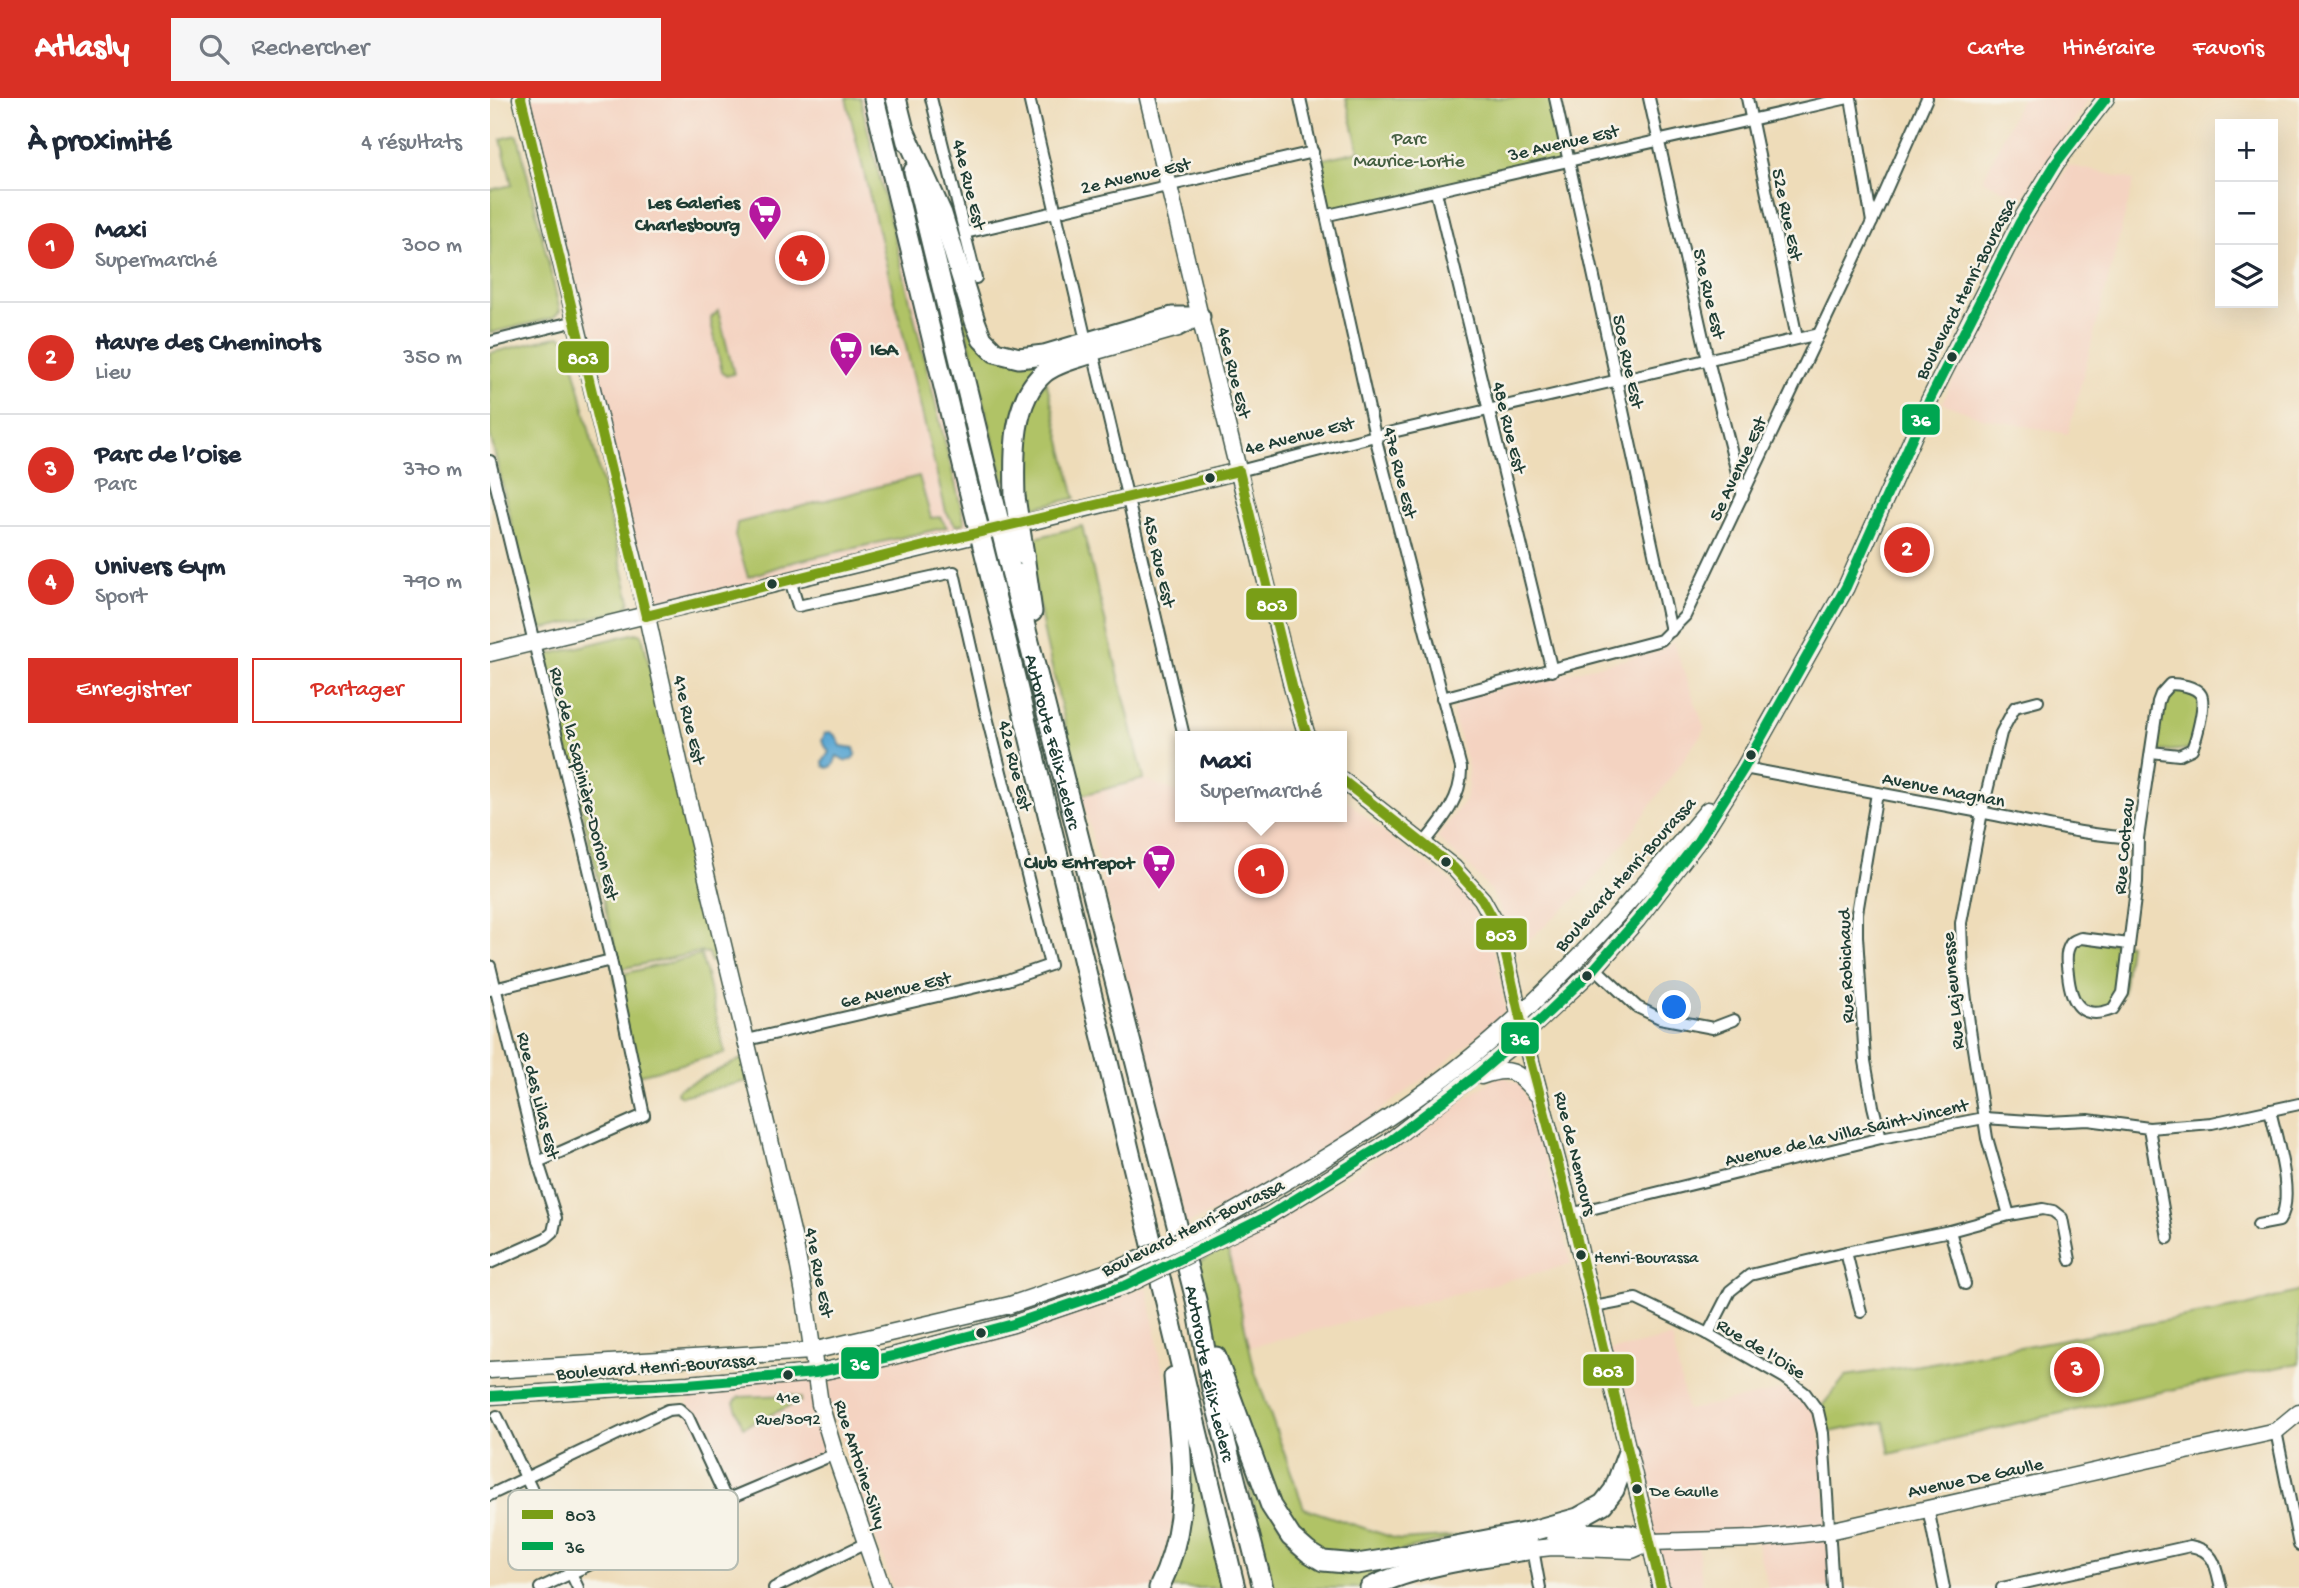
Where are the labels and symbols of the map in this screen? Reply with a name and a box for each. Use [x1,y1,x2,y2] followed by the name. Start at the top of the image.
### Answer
[1505,120,1623,168] street label: 3e Avenue Est
[1354,129,1465,174] park label: Parc Maurice-Lortie
[945,137,990,234] street label: 44e Rue Est
[1079,153,1195,201] street label: 2e Avenue Est
[1765,167,1807,265] street label: 52e Rue Est
[634,193,741,238] place label: Les Galeries Charlesbourg
[746,193,784,242] supermarket icon: Les Galeries Charlesbourg
[1911,194,2024,385] street label: Boulevard Henri-Bourassa
[779,232,825,284] pin: 4
[1686,247,1730,343] street label: 51e Rue Est
[1605,313,1648,413] street label: 50e Rue Est
[1210,325,1256,423] street label: 46e Rue Est
[827,329,865,378] supermarket icon: IGA
[557,340,610,374] line badge: 803
[870,340,900,363] place label: IGA
[567,349,599,372] text: 803
[1945,350,1959,364] unlabelled marker
[1485,380,1531,478] street label: 48e Rue Est
[1901,403,1941,436] line badge: 36
[1910,411,1931,434] text: 36
[1243,412,1359,462] street label: 4e Avenue Est
[1705,412,1774,525] street label: 5e Avenue Est
[1376,425,1422,523] street label: 47e Rue Est
[1203,471,1217,485] unlabelled marker
[1136,514,1180,612] street label: 45e Rue Est
[1884,524,1930,576] pin: 2
[765,577,779,591] unlabelled marker
[1245,587,1298,621] line badge: 803
[1256,596,1288,619] text: 803
[1018,652,1084,833] street label: Autoroute Félix-Leclerc
[543,665,623,905] street label: Rue de la Sapinière-Dorion Est
[666,673,710,769] street label: 41e Rue Est
[991,718,1036,816] street label: 42e Rue Est
[1744,748,1758,762] unlabelled marker
[1880,768,2007,815] street label: Avenue Magnan
[1550,792,1703,958] street label: Boulevard Henri-Bourassa
[2110,797,2141,896] street label: Rue Cocteau
[1140,842,1178,891] supermarket icon: Club Entrepot
[1238,845,1284,897] pin: 1
[1023,853,1136,876] place label: Club Entrepot
[1439,855,1453,869] unlabelled marker
[1834,906,1861,1023] street label: Rue Robichaud
[1475,917,1528,951] line badge: 803
[1485,926,1517,949] text: 803
[1938,931,1971,1050] street label: Rue Lajeunesse
[839,967,955,1015] street label: 6e Avenue Est
[1580,969,1594,983] unlabelled marker
[1657,990,1691,1024] your location
[1500,1021,1540,1055] line badge: 36
[510,1030,564,1164] street label: Rue des Lilas Est
[1509,1030,1530,1053] text: 36
[1547,1090,1600,1219] street label: Rue de Nemours
[1723,1095,1973,1174] street label: Avenue de la Villa-Saint-Vincent
[1097,1174,1290,1284] street label: Boulevard Henri-Bourassa
[798,1226,838,1322] street label: 41e Rue Est
[1574,1248,1588,1262] marker: Henri-Bourassa
[1594,1249,1699,1269] place label: Henri-Bourassa
[1178,1283,1238,1465] street label: Autoroute Félix-Leclerc
[1711,1314,1809,1386] street label: Rue de l'Oise
[974,1326,988,1340] unlabelled marker
[2054,1344,2100,1396] pin: 3
[840,1346,880,1380] line badge: 36
[554,1350,759,1387] street label: Boulevard Henri-Bourassa
[1582,1353,1635,1387] line badge: 803
[849,1355,870,1378] text: 36
[1592,1362,1624,1385] text: 803
[781,1368,795,1382] marker: 41e Rue/3092
[755,1389,821,1431] place label: 41e Rue/3092
[827,1397,891,1533] street label: Rue Antoine-Silvy
[1906,1454,2046,1505] street label: Avenue De Gaulle
[1630,1482,1644,1496] marker: De Gaulle
[1649,1483,1719,1503] place label: De Gaulle
[508,1490,738,1570] legend
[565,1506,596,1529] text: 803
[564,1538,585,1561] text: 36

